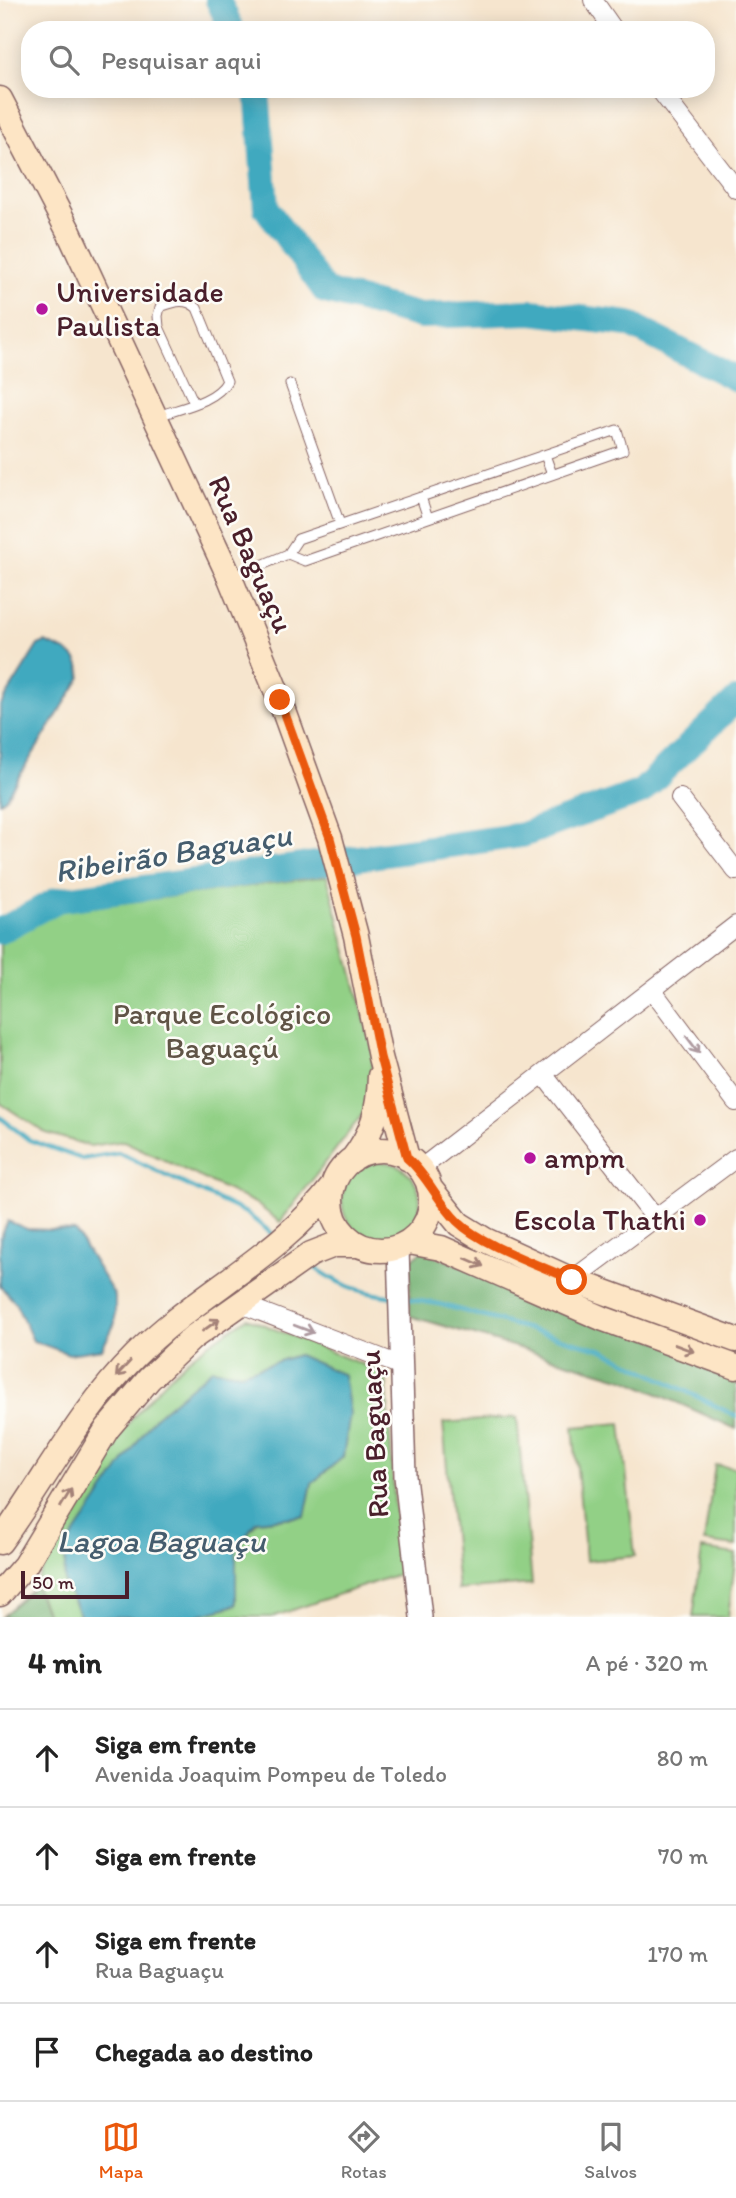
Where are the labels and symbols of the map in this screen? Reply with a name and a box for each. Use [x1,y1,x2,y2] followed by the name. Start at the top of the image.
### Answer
[56,273,224,344] place label: Universidade Paulista
[34,301,50,317] marker: Universidade Paulista
[200,469,303,638] street label: Rua Baguaçu
[264,684,295,715] route end
[52,815,295,891] water label: Ribeirão Baguaçu
[113,995,331,1066] park label: Parque Ecológico Baguaçú
[685,1035,700,1053] one-way arrow
[544,1139,625,1176] place label: ampm
[522,1150,538,1166] marker: ampm
[514,1201,686,1238] place label: Escola Thathi
[692,1212,708,1228] marker: Escola Thathi
[462,1256,484,1269] one-way arrow
[556,1264,587,1295] route start
[201,1318,220,1332] one-way arrow
[293,1323,315,1336] one-way arrow
[673,1343,695,1355] one-way arrow
[351,1349,396,1519] street label: Rua Baguaçu
[114,1360,131,1377] one-way arrow
[59,1488,73,1508] one-way arrow
[56,1522,267,1560] water label: Lagoa Baguaçu
[21,1568,130,1600] scale bar

